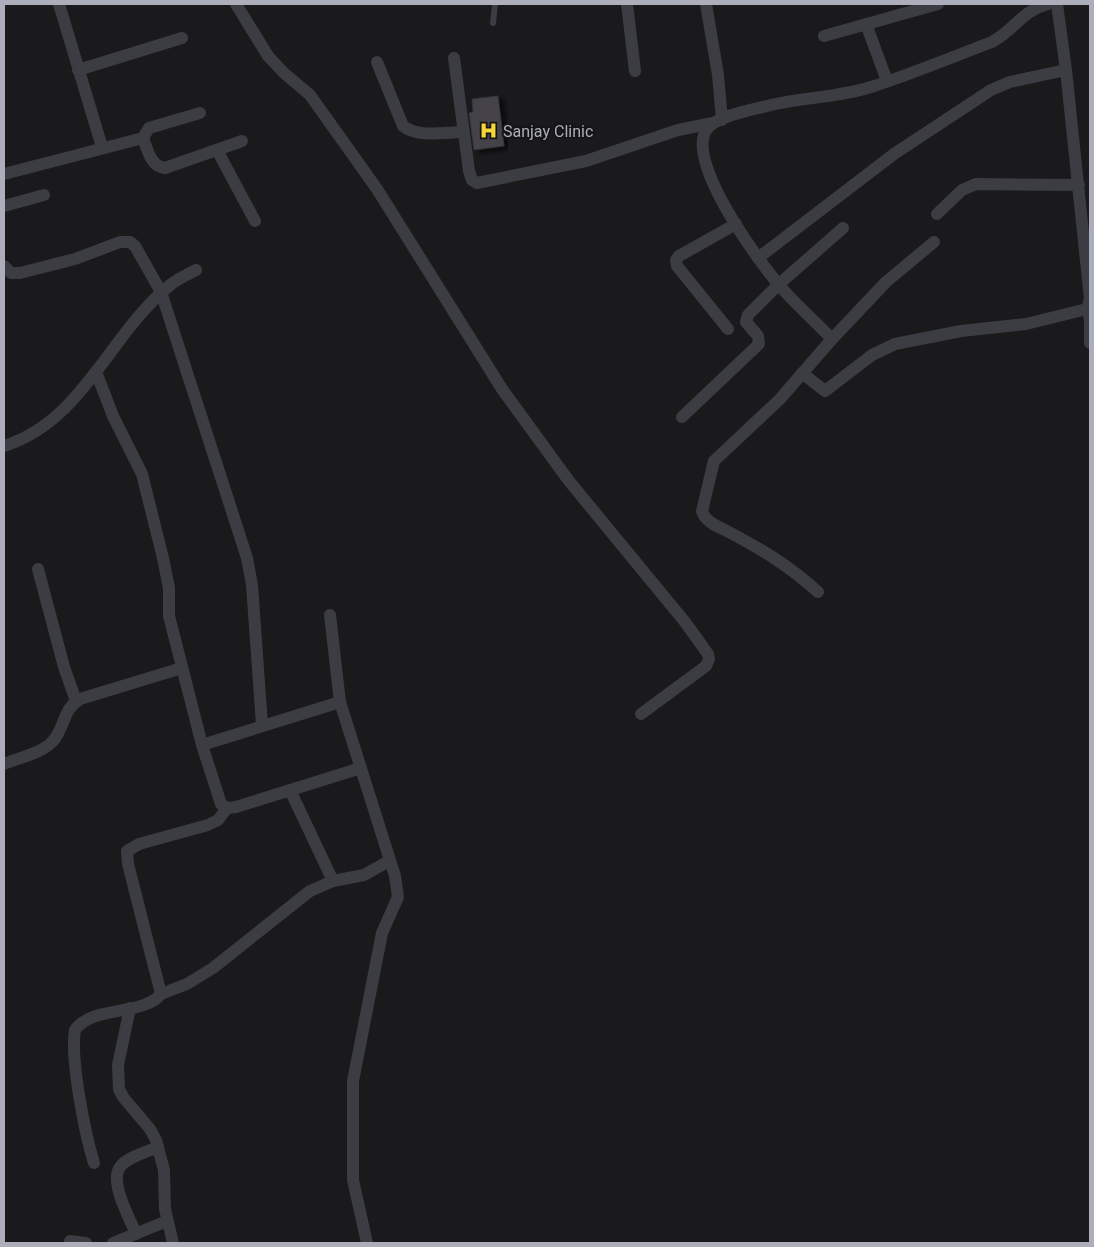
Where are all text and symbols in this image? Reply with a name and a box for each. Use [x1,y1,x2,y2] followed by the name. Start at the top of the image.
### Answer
[479,121,499,141] hospital icon: Sanjay Clinic
[503,122,593,141] place label: Sanjay Clinic

